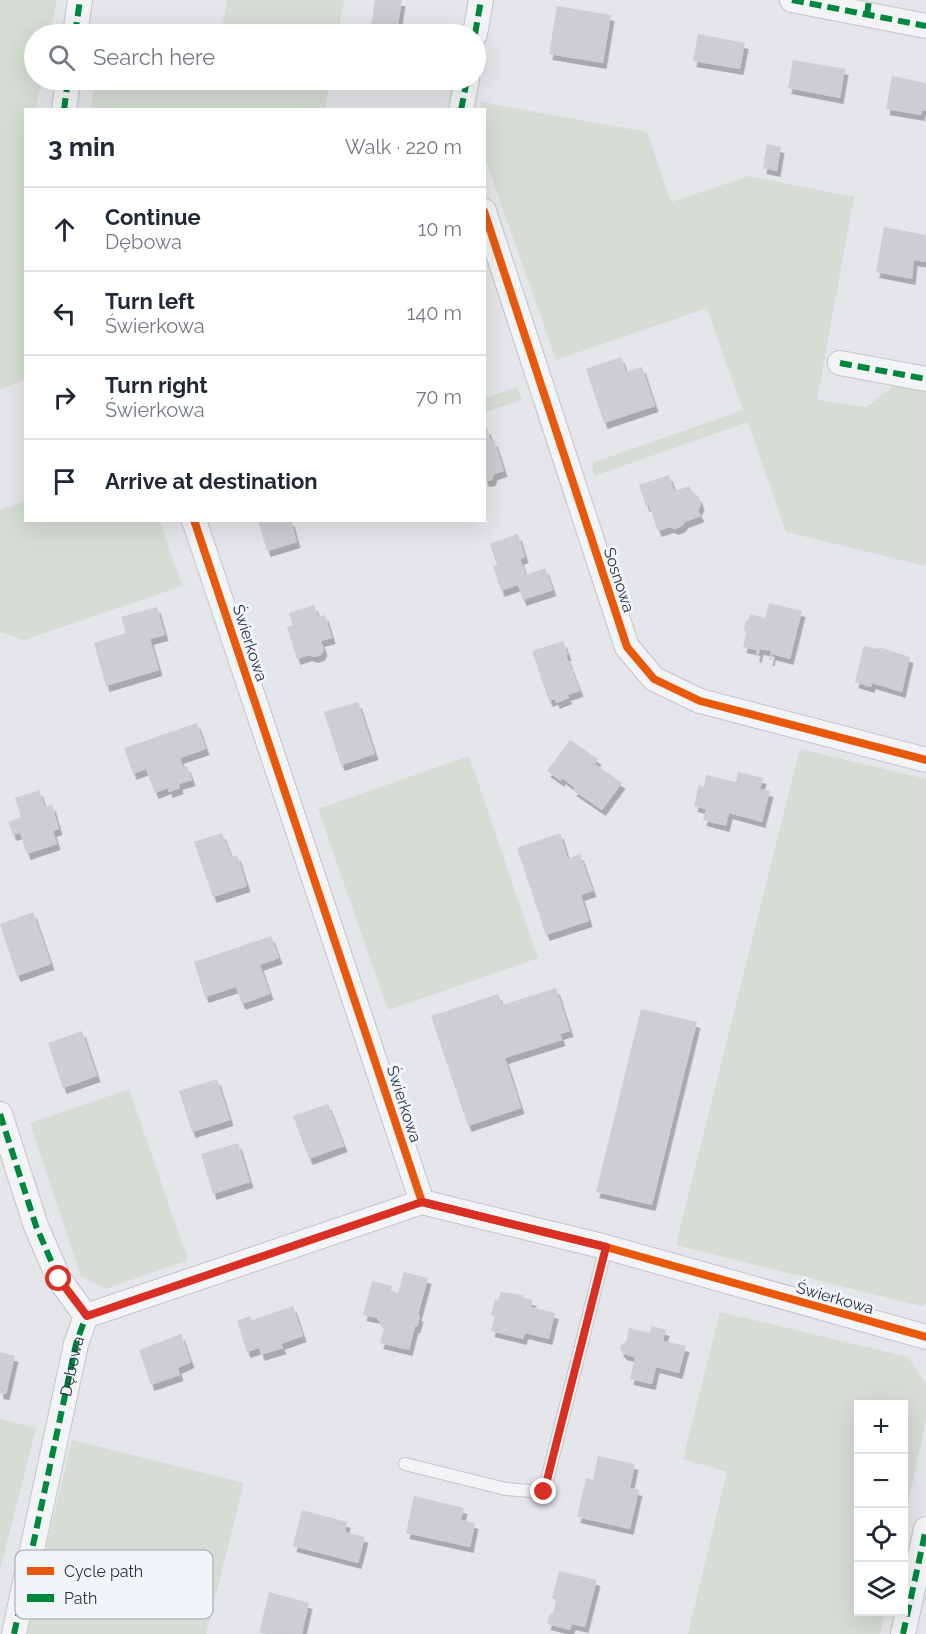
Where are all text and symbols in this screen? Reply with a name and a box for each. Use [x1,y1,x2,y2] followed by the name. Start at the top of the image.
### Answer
[24,24,486,90] search box
[45,41,78,74] icon: search
[93,44,215,70] text: Search here
[48,132,115,162] text: 3 min
[345,135,462,159] text: Walk · 220 m
[105,204,201,230] text: Continue
[48,213,81,246] icon: ahead
[418,217,462,241] text: 10 m
[105,230,182,254] text: Dębowa
[105,288,195,314] text: Turn left
[48,297,81,330] icon: left
[407,301,462,325] text: 140 m
[105,314,205,338] text: Świerkowa
[105,372,208,398] text: Turn right
[48,381,81,414] icon: right
[416,385,462,409] text: 70 m
[105,398,205,422] text: Świerkowa
[48,465,81,498] icon: arrive
[105,468,318,494] text: Arrive at destination
[600,545,638,615] street label: Sosnowa
[229,602,272,684] street label: Świerkowa
[383,1063,426,1145] street label: Świerkowa
[45,1265,71,1291] route start
[794,1277,876,1318] street label: Świerkowa
[56,1333,88,1398] street label: Dębowa
[854,1400,908,1616] map controls
[854,1400,908,1454] button: +
[854,1454,908,1508] button: −
[530,1478,556,1504] route end
[854,1508,908,1562] button: locate
[15,1550,213,1619] legend
[64,1562,143,1581] text: Cycle path
[854,1562,908,1616] button: layers
[64,1589,97,1608] text: Path

